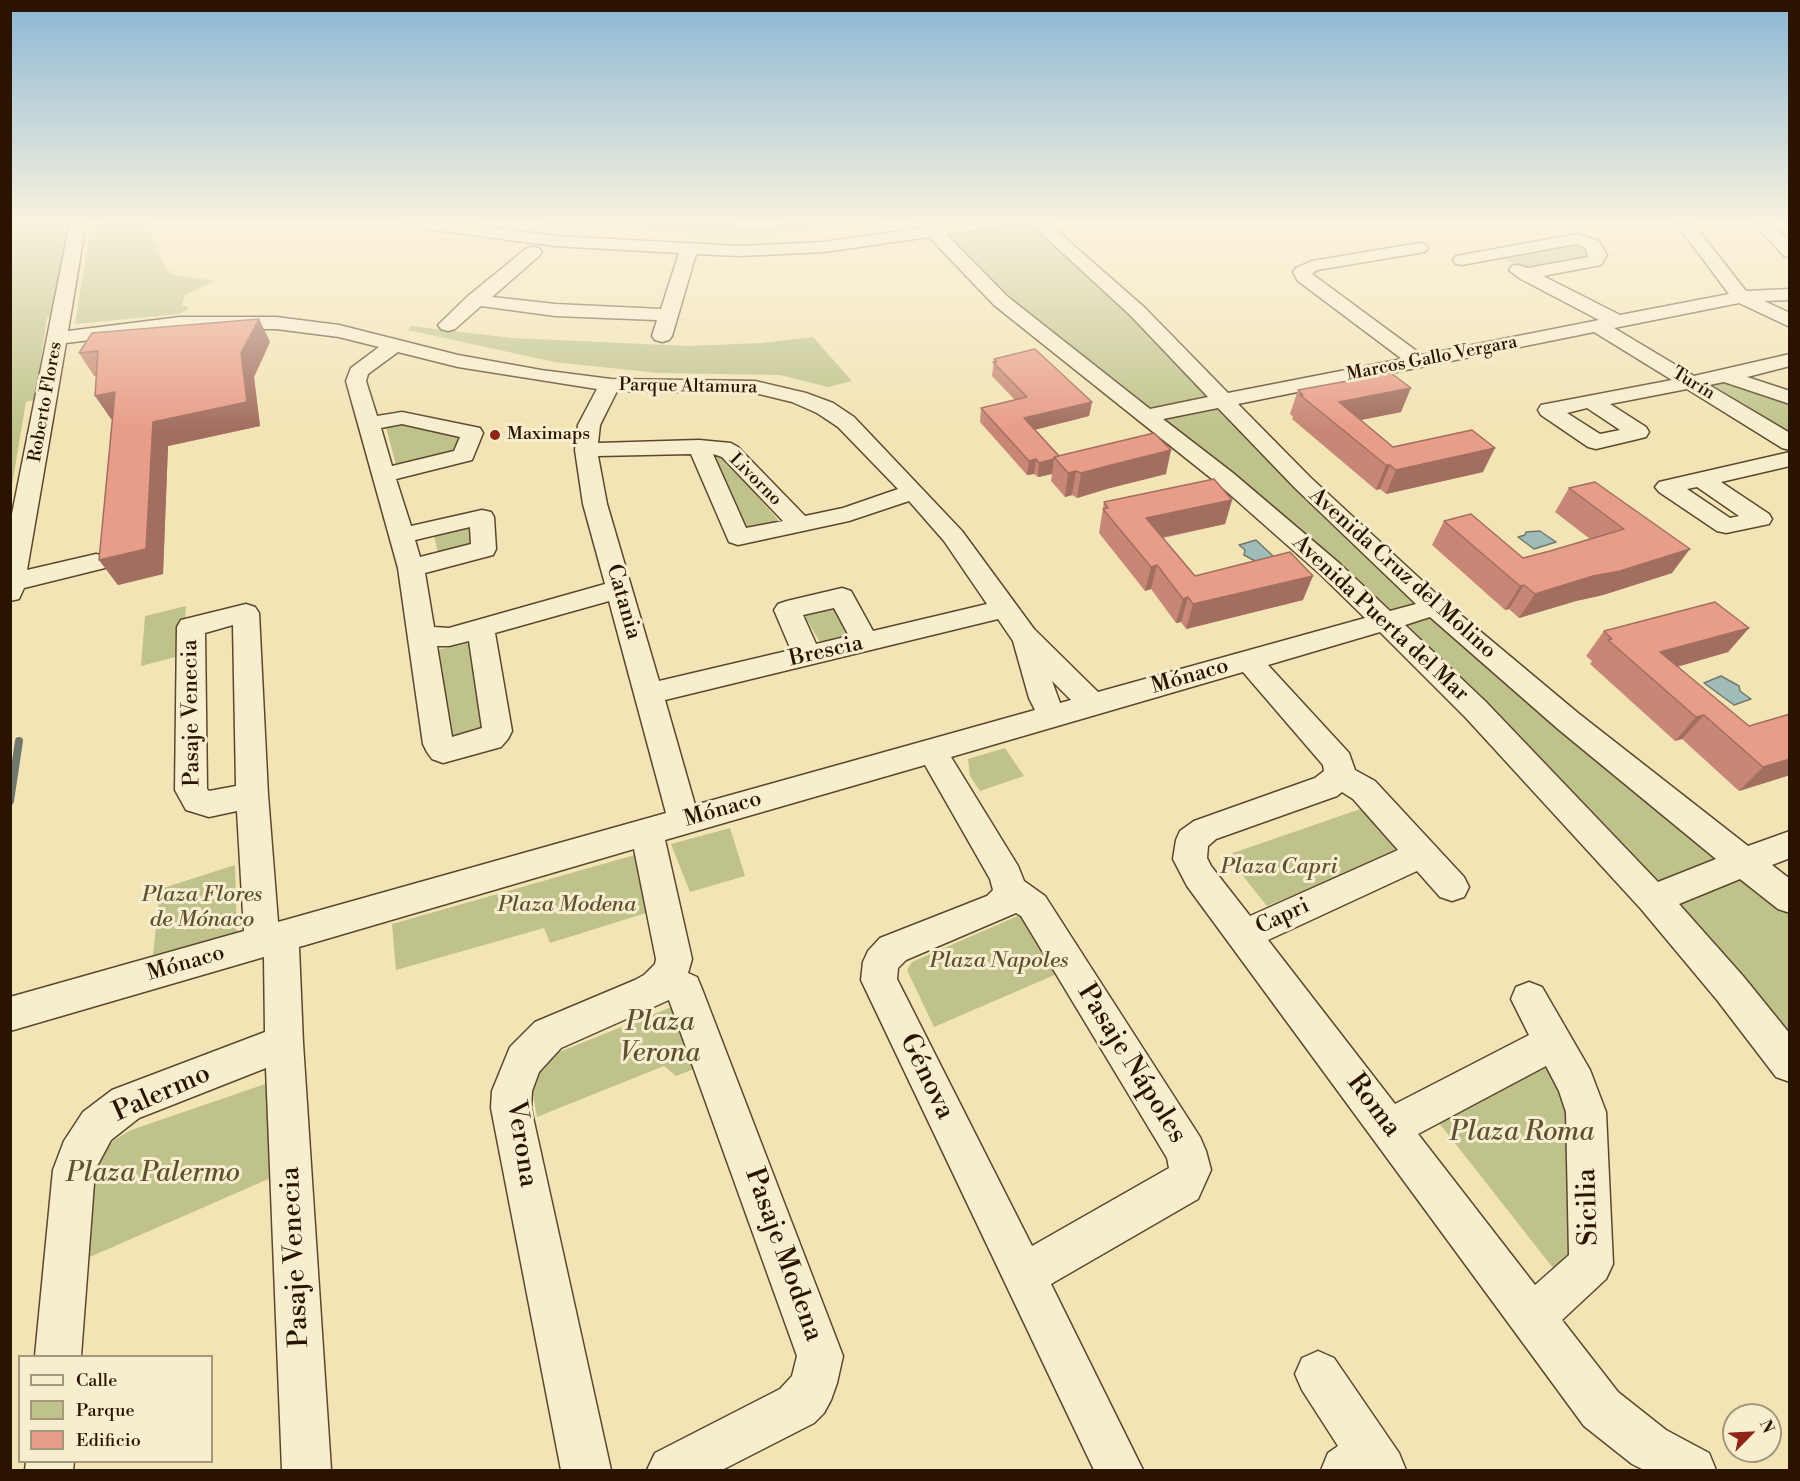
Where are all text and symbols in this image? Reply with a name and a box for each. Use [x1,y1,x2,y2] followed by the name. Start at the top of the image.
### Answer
[1345,332,1519,386] street label: Marcos Gallo Vergara
[25,340,67,464] street label: Roberto Flores
[1668,363,1718,405] street label: Turín
[619,375,757,399] street label: Parque Altamura
[507,424,590,446] place label: Maximaps
[488,428,502,442] marker: Maximaps
[724,449,786,511] street label: Livorno
[1303,483,1501,665] street label: Avenida Cruz del Molino
[1286,530,1474,708] street label: Avenida Puerta del Mar
[600,561,646,643] street label: Catania
[786,631,866,673] street label: Brescia
[178,639,206,787] street label: Pasaje Venecia
[1148,653,1232,701] street label: Mónaco
[681,786,765,834] street label: Mónaco
[1220,855,1338,881] park label: Plaza Capri
[142,883,262,934] park label: Plaza Flores de Mónaco
[498,893,636,919] park label: Plaza Modena
[1252,893,1314,941] street label: Capri
[144,940,228,988] street label: Mónaco
[930,949,1068,975] park label: Plaza Napoles
[1069,978,1193,1150] street label: Pasaje Nápoles
[620,1008,700,1071] park label: Plaza Verona
[891,1029,961,1125] street label: Génova
[108,1058,216,1130] street label: Palermo
[1339,1068,1407,1144] street label: Roma
[498,1099,544,1189] street label: Verona
[1450,1118,1594,1150] park label: Plaza Roma
[66,1159,240,1191] park label: Plaza Palermo
[737,1164,829,1346] street label: Pasaje Modena
[275,1166,317,1348] street label: Pasaje Venecia
[1571,1168,1607,1246] street label: Sicilia
[18,1355,213,1463] legend
[76,1369,117,1392] text: Calle
[76,1399,135,1422] text: Parque
[1722,1403,1782,1463] north arrow
[1755,1417,1778,1436] text: N
[76,1429,141,1452] text: Edificio

